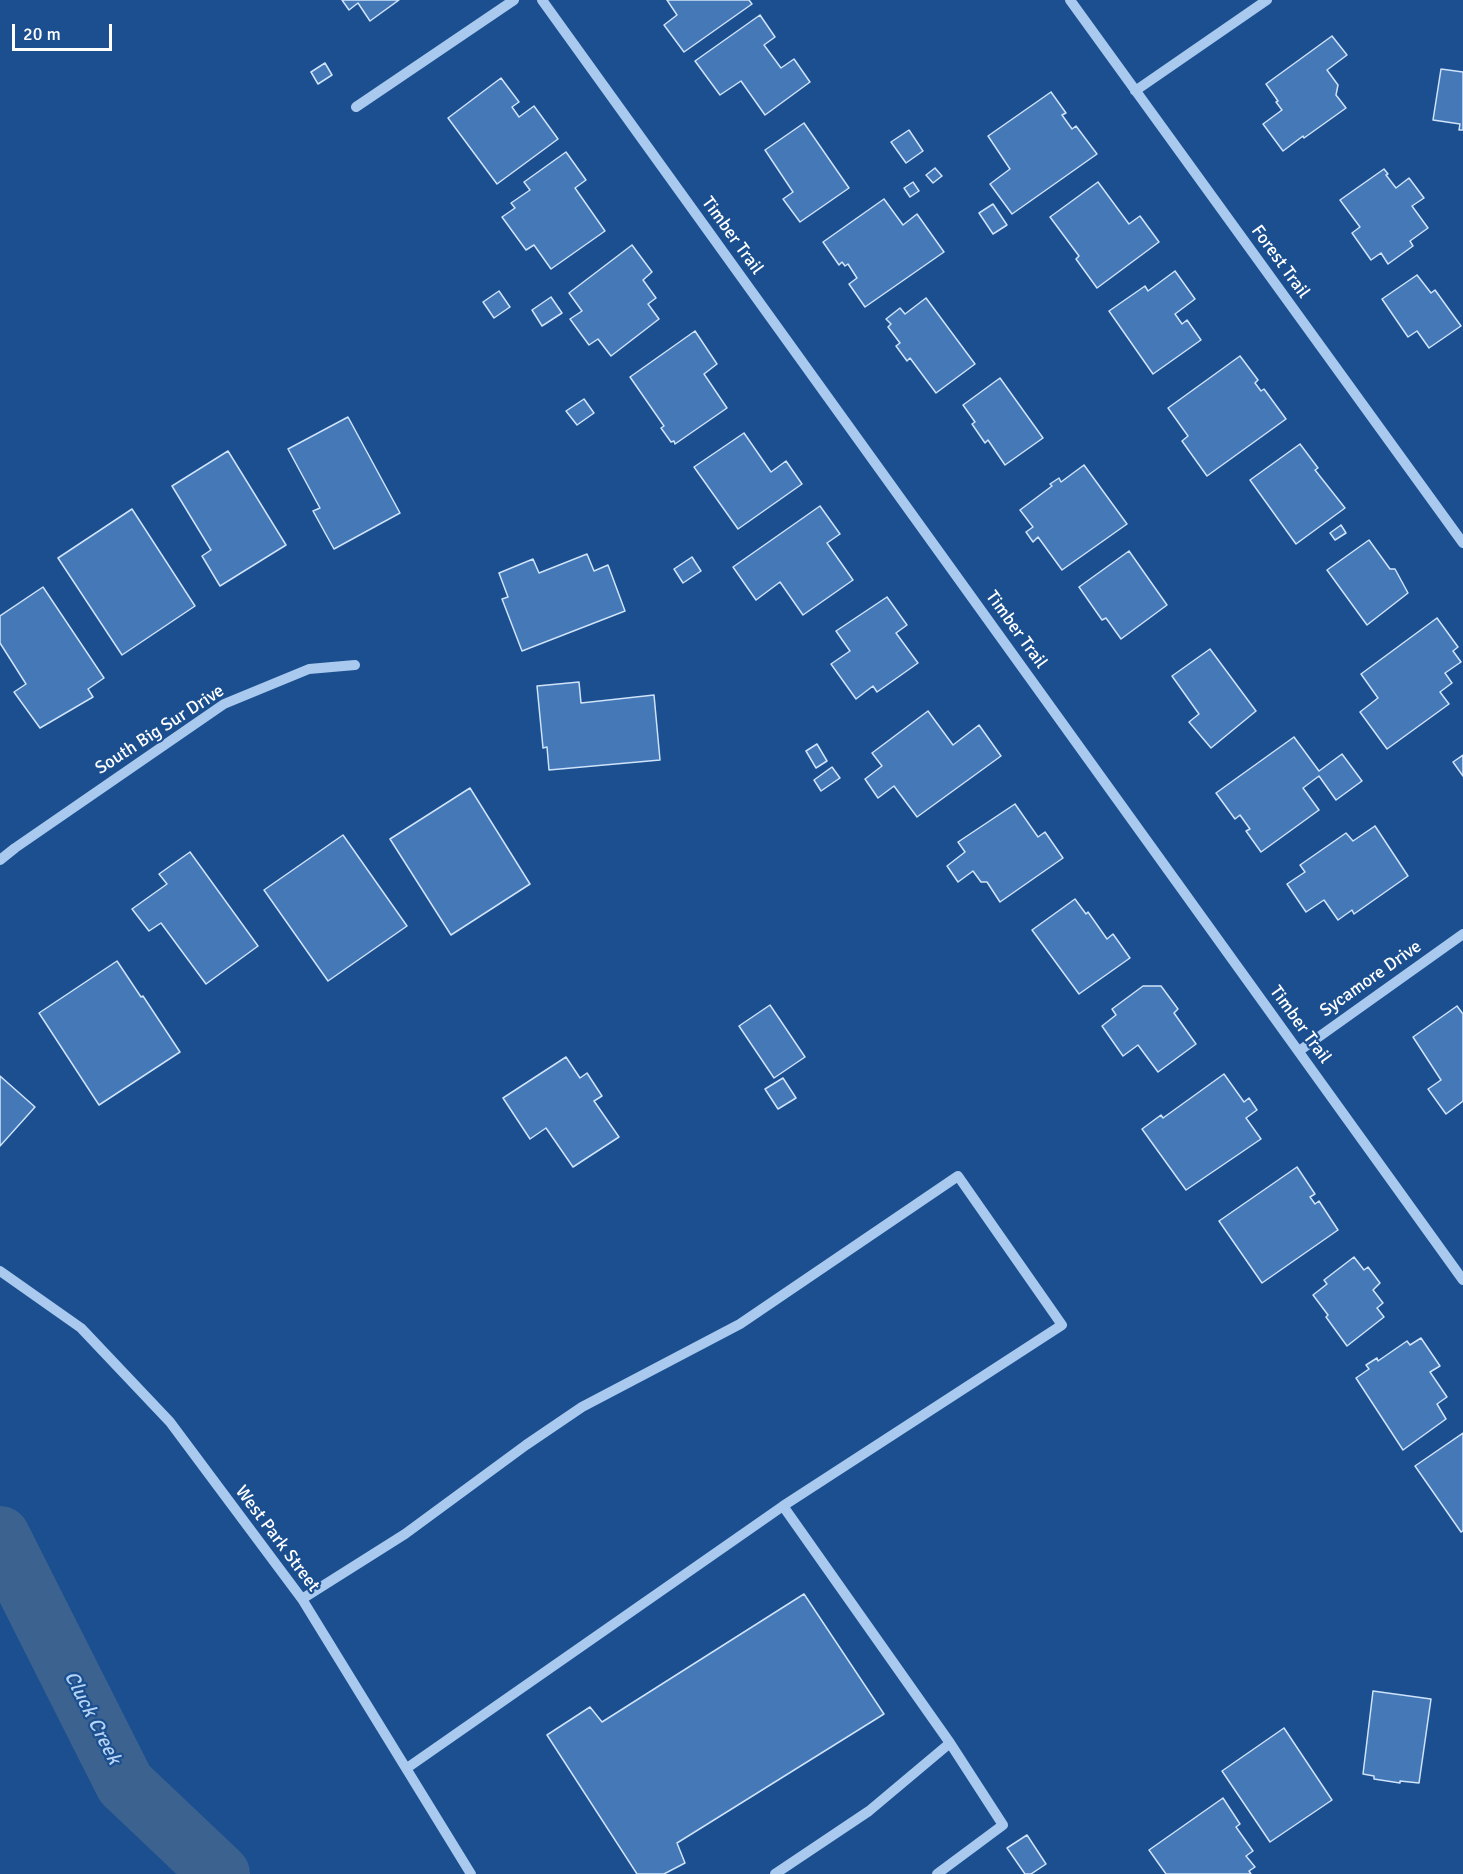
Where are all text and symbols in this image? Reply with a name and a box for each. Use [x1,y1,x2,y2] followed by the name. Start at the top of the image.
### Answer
[15,12,116,50] scale bar
[23,23,61,45] text: 20 m
[697,193,767,279] street label: Timber Trail
[1246,221,1314,303] street label: Forest Trail
[981,587,1051,673] street label: Timber Trail
[92,680,228,780] street label: South Big Sur Drive
[1316,936,1426,1022] street label: Sycamore Drive
[1265,982,1335,1068] street label: Timber Trail
[230,1482,324,1596] street label: West Park Street
[58,1667,126,1769] water label: Cluck Creek

